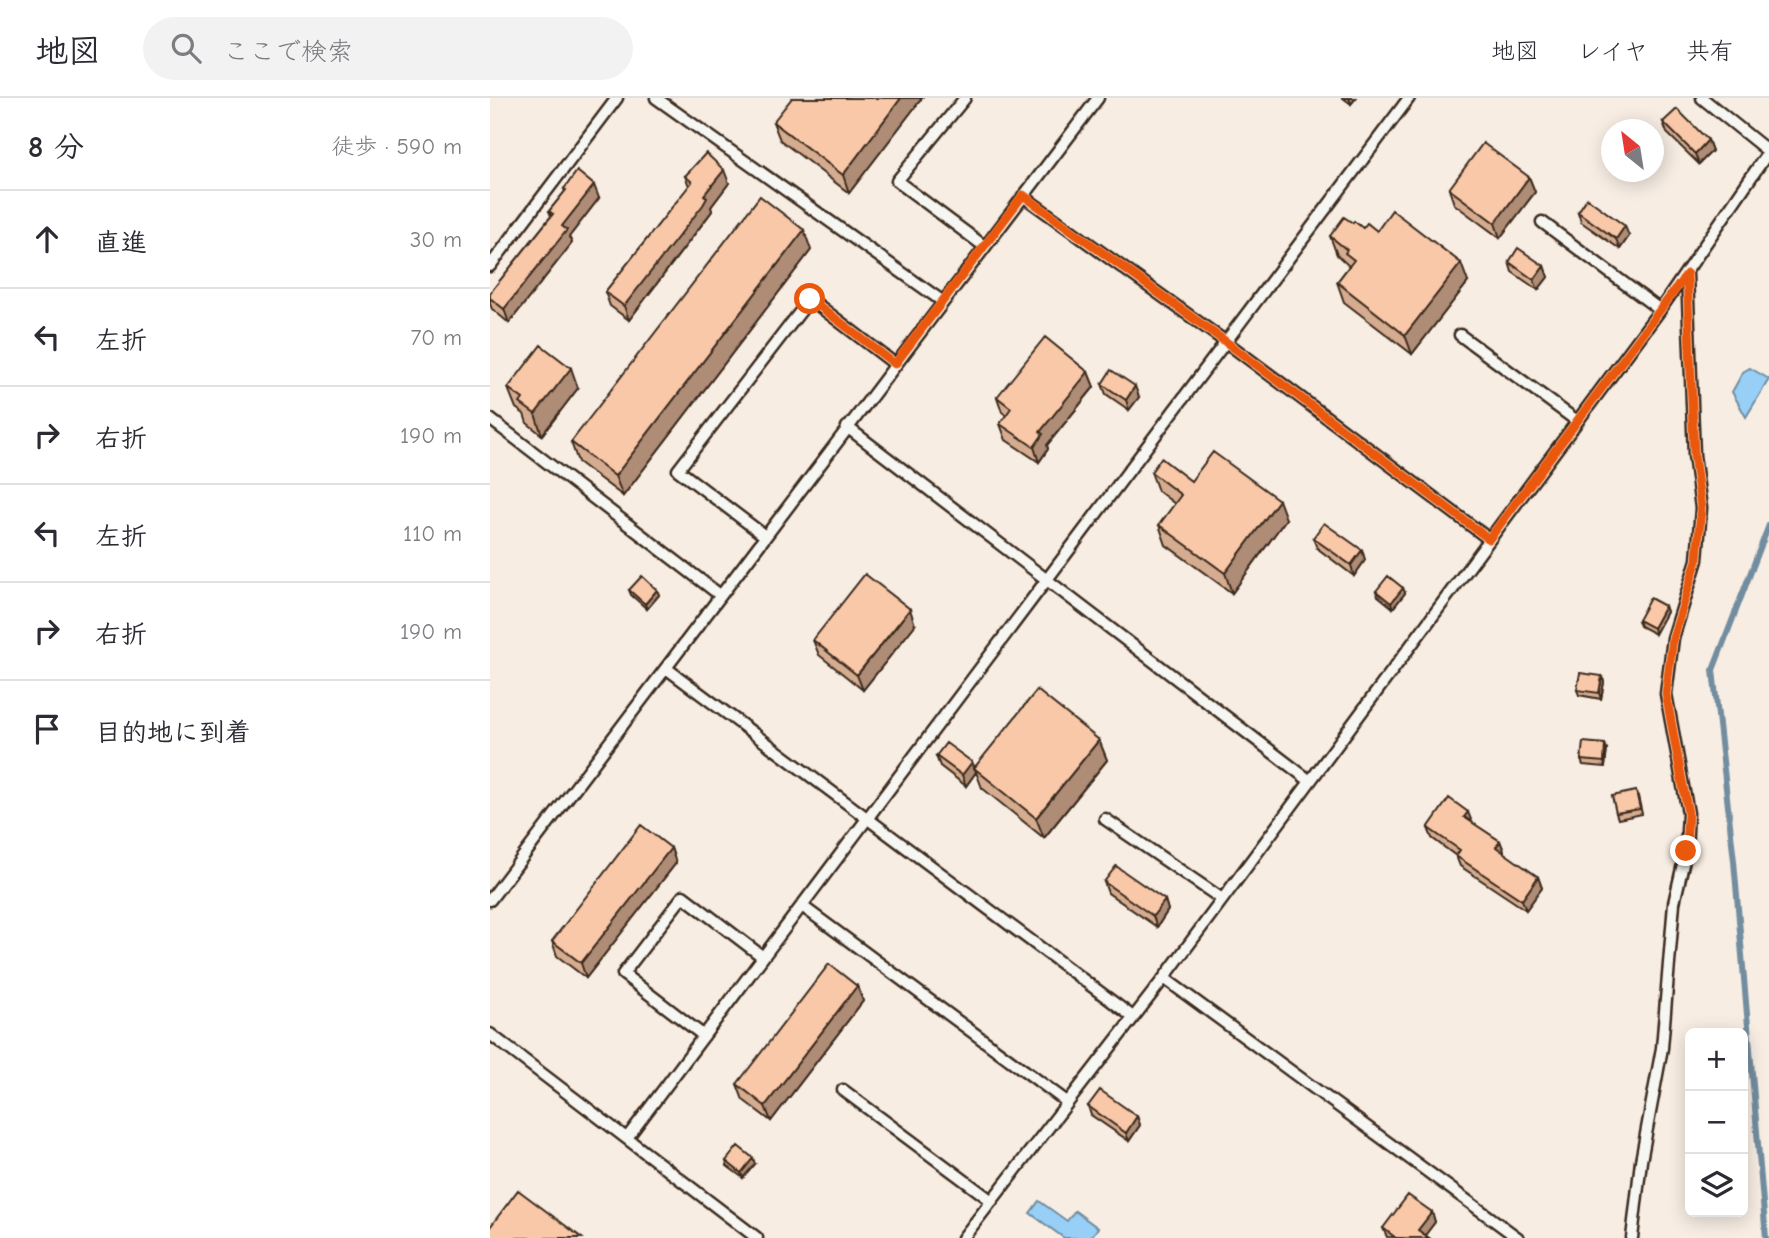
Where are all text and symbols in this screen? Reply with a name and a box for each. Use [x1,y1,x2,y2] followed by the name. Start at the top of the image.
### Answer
[143,17,633,80] search box
[167,29,205,67] icon: search
[35,32,101,70] text: 地図
[223,37,353,67] text: ここで検索
[1491,37,1539,65] text: 地図
[1577,37,1648,65] text: レイヤ
[1686,37,1734,65] text: 共有
[1601,119,1664,182] north arrow
[28,130,84,165] text: 8 分
[331,133,462,160] text: 徒歩 · 590 m
[28,220,66,258] icon: ahead
[410,226,462,253] text: 30 m
[95,228,147,258] text: 直進
[794,283,825,314] route start
[28,318,66,356] icon: left
[410,324,462,351] text: 70 m
[95,326,147,356] text: 左折
[28,416,66,454] icon: right
[400,422,462,449] text: 190 m
[95,424,147,454] text: 右折
[28,514,66,552] icon: left
[403,520,462,547] text: 110 m
[95,522,147,552] text: 左折
[28,612,66,650] icon: right
[400,618,462,645] text: 190 m
[95,620,147,650] text: 右折
[28,710,66,748] icon: arrive
[95,718,251,748] text: 目的地に到着
[1670,835,1701,866] route end
[1685,1028,1748,1217] map controls
[1685,1028,1748,1091] button: +
[1685,1091,1748,1154] button: −
[1685,1154,1748,1217] button: layers

